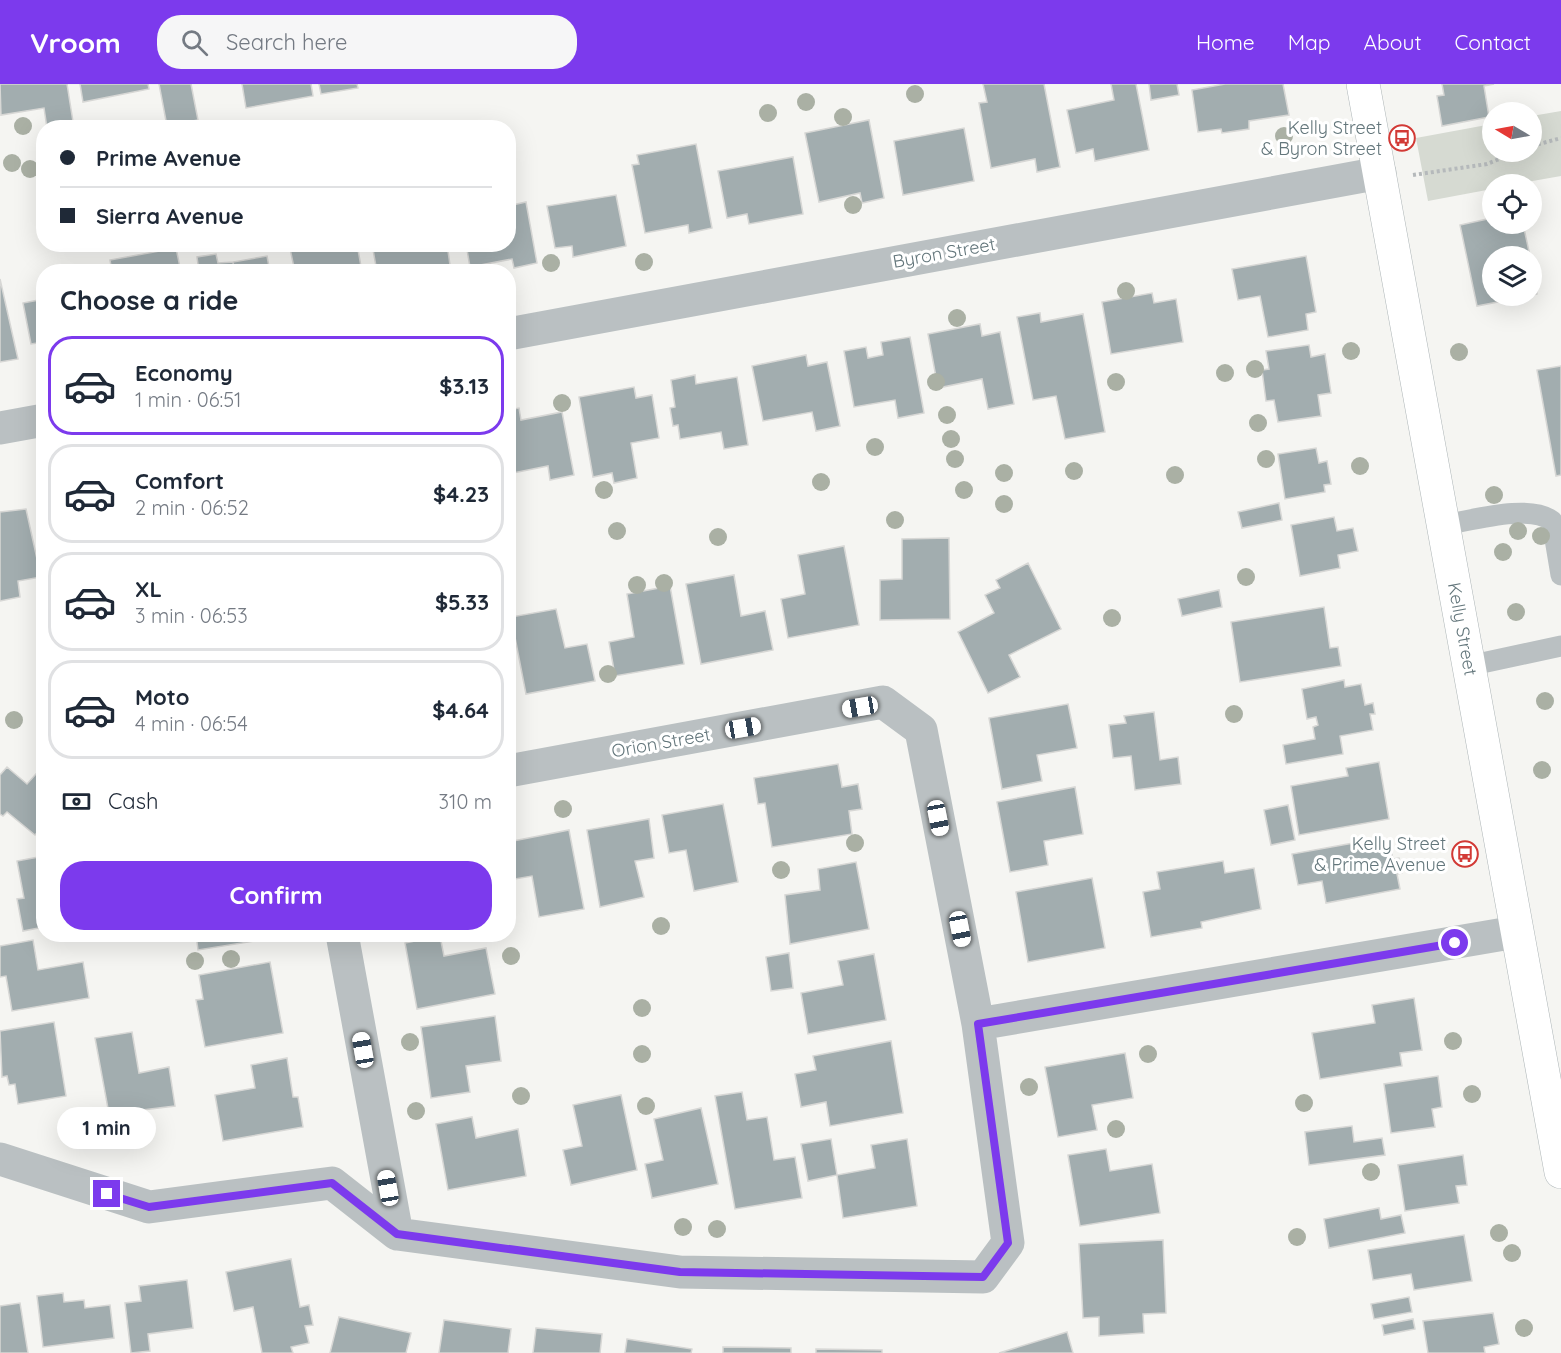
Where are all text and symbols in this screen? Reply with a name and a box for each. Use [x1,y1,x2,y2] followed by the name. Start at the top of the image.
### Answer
[157,15,577,69] search box
[30,25,121,60] text: Vroom
[178,26,211,59] icon: search
[226,28,347,56] text: Search here
[1196,29,1255,55] text: Home
[1288,29,1331,55] text: Map
[1364,29,1422,55] text: About
[1455,29,1531,55] text: Contact
[1482,102,1542,162] north arrow
[1482,102,1542,306] map controls
[1261,116,1382,160] place label: Kelly Street & Byron Street
[1387,123,1417,153] bus stop icon: Kelly Street & Byron Street
[96,144,241,172] text: Prime Avenue
[1482,174,1542,234] button: locate
[96,202,244,230] text: Sierra Avenue
[891,232,997,273] street label: Byron Street
[1482,246,1542,306] button: layers
[60,283,238,317] text: Choose a ride
[63,359,117,413] icon: car
[135,359,233,387] text: Economy
[439,372,489,400] text: $3.13
[135,387,241,412] text: 1 min · 06:51
[63,467,117,521] icon: car
[135,467,224,495] text: Comfort
[433,480,489,508] text: $4.23
[135,495,249,520] text: 2 min · 06:52
[63,575,117,629] icon: car
[135,575,162,603] text: XL
[1443,580,1482,677] street label: Kelly Street
[435,588,489,616] text: $5.33
[135,603,248,628] text: 3 min · 06:53
[63,683,117,737] icon: car
[135,683,189,711] text: Moto
[841,695,879,719] car
[432,696,489,724] text: $4.64
[135,711,248,736] text: 4 min · 06:54
[724,716,762,740] car
[610,723,712,763] street label: Orion Street
[60,785,93,818] icon: cash
[108,787,159,815] text: Cash
[439,789,492,814] text: 310 m
[926,799,950,837] car
[1314,832,1446,876] place label: Kelly Street & Prime Avenue
[1450,839,1480,869] bus stop icon: Kelly Street & Prime Avenue
[60,861,492,930] button: Confirm
[948,910,972,948] car
[1441,929,1468,956] route start
[351,1031,375,1069] car
[57,1107,156,1149] callout: 1 min
[82,1115,131,1140] text: 1 min
[376,1169,400,1207] car
[93,1180,120,1207] route end

